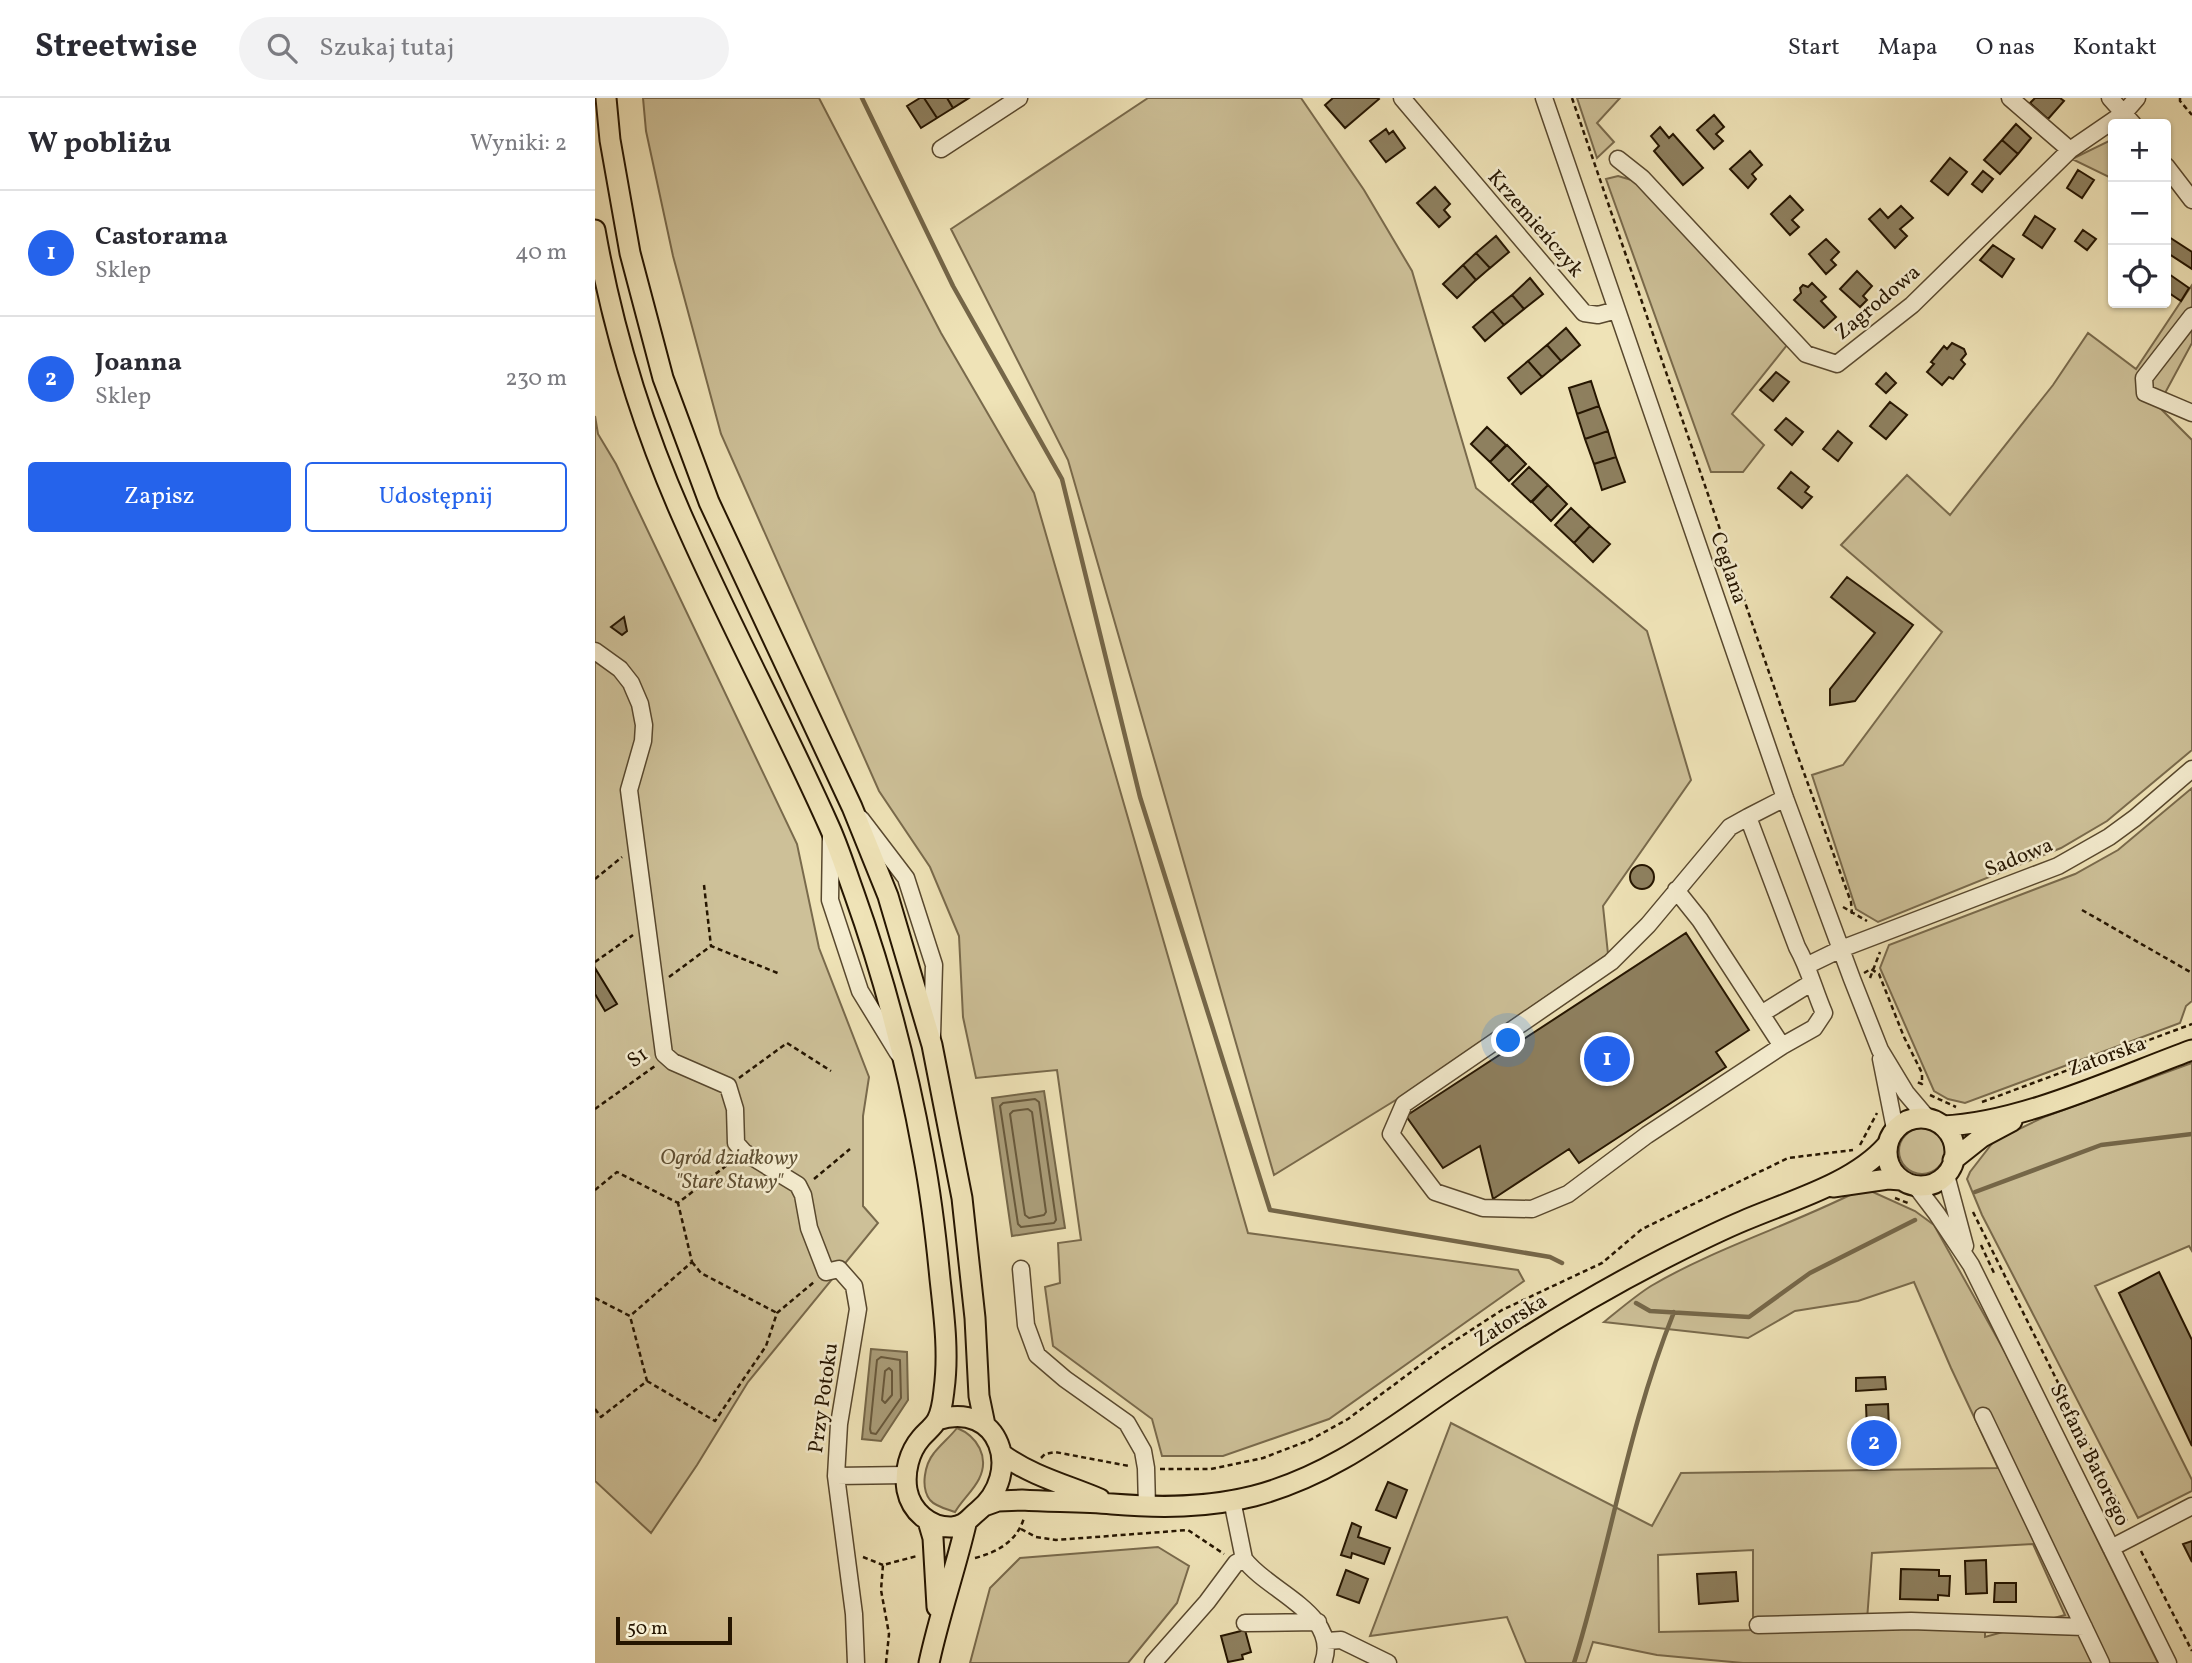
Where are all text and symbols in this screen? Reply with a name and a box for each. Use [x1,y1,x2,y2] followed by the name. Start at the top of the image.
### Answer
[239,17,729,80] search box
[35,25,197,71] text: Streetwise
[263,29,301,67] icon: search
[319,30,454,66] text: Szukaj tutaj
[1788,31,1840,65] text: Start
[1878,31,1938,65] text: Mapa
[1976,31,2035,65] text: O nas
[2073,31,2157,65] text: Kontakt
[2108,119,2171,308] map controls
[2108,119,2171,182] button: +
[28,123,171,165] text: W pobliżu
[470,128,567,160] text: Wyniki: 2
[1480,164,1590,284] street label: Krzemieńczyk
[2108,182,2171,245] button: −
[95,219,228,255] text: Castorama
[46,237,56,269] text: 1
[515,237,567,269] text: 40 m
[2108,245,2171,308] button: locate
[95,255,151,287] text: Sklep
[1829,258,1927,348] street label: Zagrodowa
[95,345,182,381] text: Joanna
[45,363,57,395] text: 2
[505,363,567,395] text: 230 m
[95,381,151,413] text: Sklep
[28,462,291,532] button: Zapisz
[305,462,567,532] button: Udostępnij
[1702,528,1754,608] street label: Ceglana
[1980,831,2058,885] street label: Sadowa
[1491,1023,1525,1057] your location
[2064,1029,2150,1085] street label: Zatorska
[1584,1033,1630,1085] pin: 1
[621,1040,655,1076] street label: S1
[660,1144,799,1197] park label: Ogród działkowy "Stare Stawy"
[1469,1287,1553,1355] street label: Zatorska
[802,1341,846,1455] street label: Przy Potoku
[2042,1379,2136,1531] street label: Stefana Batorego
[1851,1417,1897,1469] pin: 2
[616,1614,731,1646] scale bar
[627,1616,668,1642] text: 50 m

